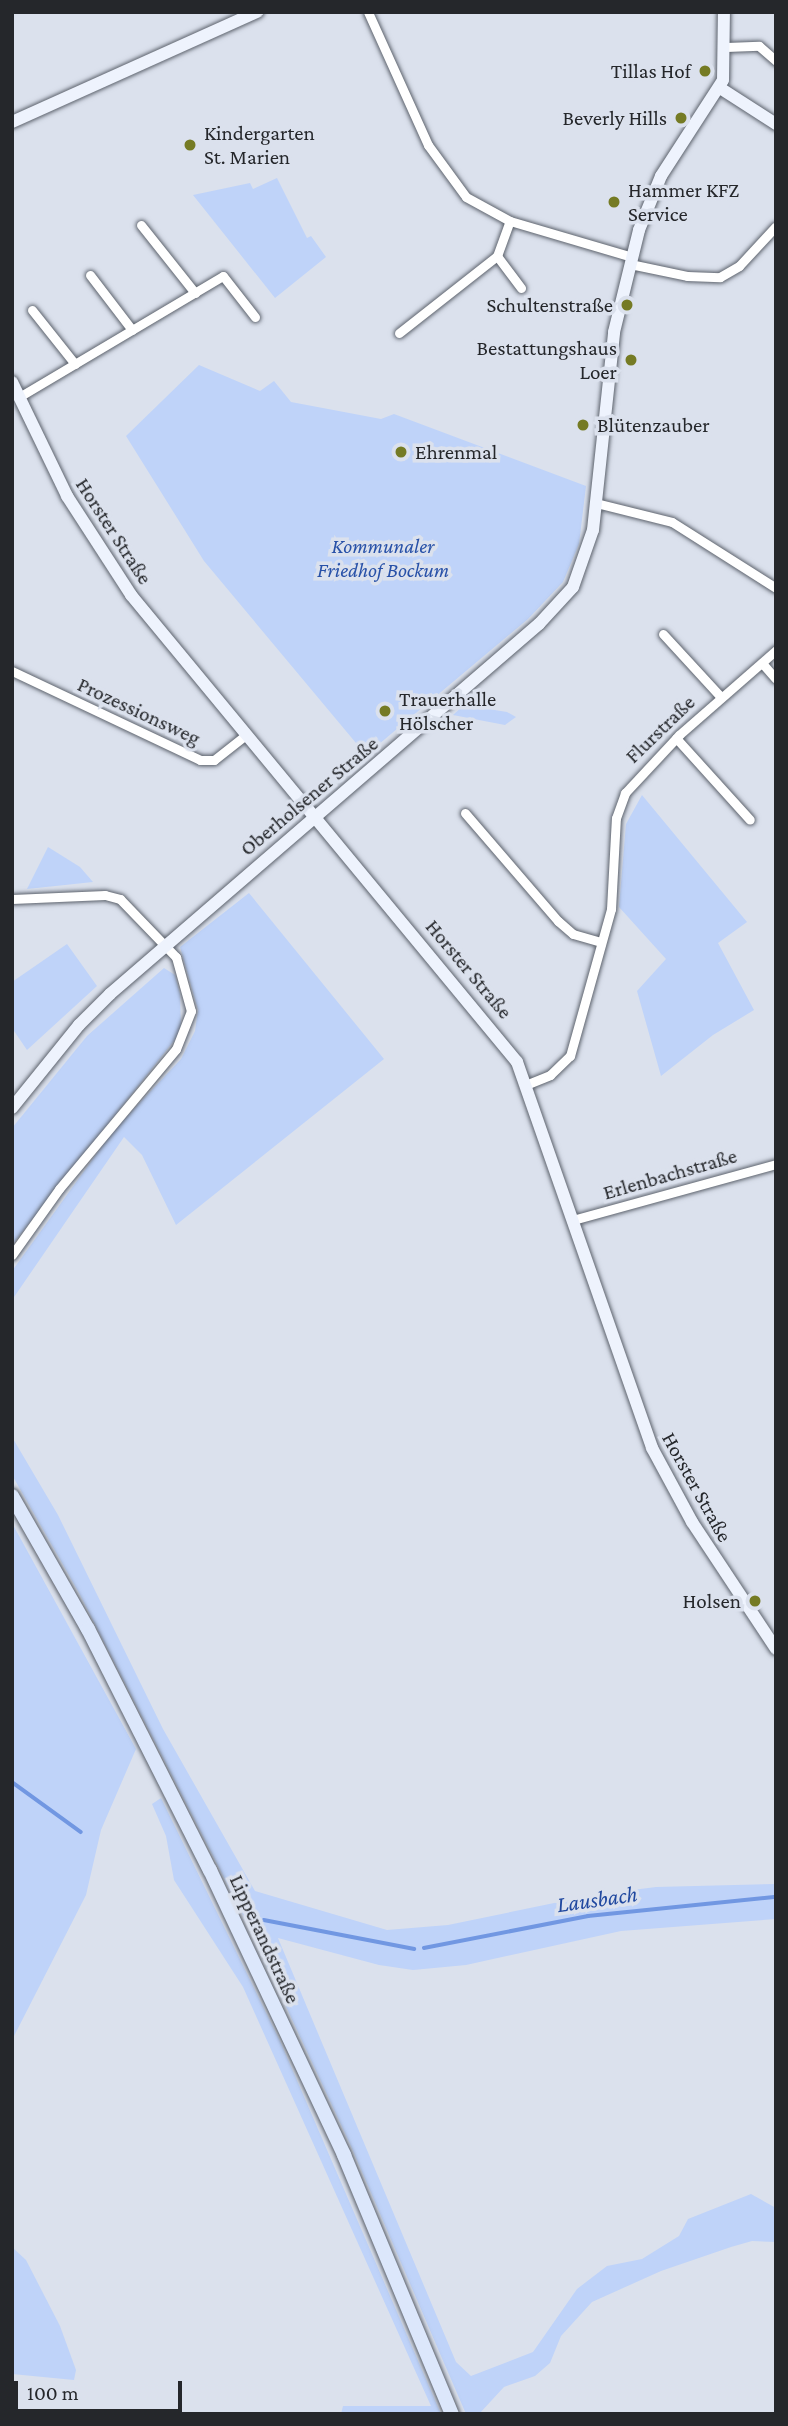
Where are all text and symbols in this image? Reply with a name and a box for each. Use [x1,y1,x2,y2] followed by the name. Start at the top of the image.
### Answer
[611,58,691,84] place label: Tillas Hof
[697,63,713,79] marker: Tillas Hof
[563,105,667,131] place label: Beverly Hills
[673,110,689,126] marker: Beverly Hills
[204,120,315,170] place label: Kindergarten St. Marien
[182,137,198,153] marker: Kindergarten St. Marien
[628,177,739,227] place label: Hammer KFZ Service
[606,194,622,210] marker: Hammer KFZ Service
[486,292,613,318] place label: Schultenstraße
[619,297,635,313] marker: Schultenstraße
[476,335,617,385] place label: Bestattungshaus Loer
[623,352,639,368] marker: Bestattungshaus Loer
[597,412,710,438] place label: Blütenzauber
[575,417,591,433] marker: Blütenzauber
[415,439,497,465] place label: Ehrenmal
[393,444,409,460] marker: Ehrenmal
[70,473,158,589] street label: Horster Straße
[317,533,449,583] park label: Kommunaler Friedhof Bockum
[74,672,204,750] street label: Prozessionsweg
[399,686,496,736] place label: Trauerhalle Hölscher
[620,690,700,768] street label: Flurstraße
[377,703,393,719] marker: Trauerhalle Hölscher
[235,731,383,861] street label: Oberholsener Straße
[420,914,518,1024] street label: Horster Straße
[600,1143,740,1205] street label: Erlenbachstraße
[656,1428,738,1546] street label: Horster Straße
[683,1588,741,1614] place label: Holsen
[747,1593,763,1609] marker: Holsen
[224,1871,306,2007] street label: Lipperandstraße
[555,1880,639,1918] water label: Lausbach
[18,2366,186,2410] scale bar
[27,2381,79,2405] text: 100 m

